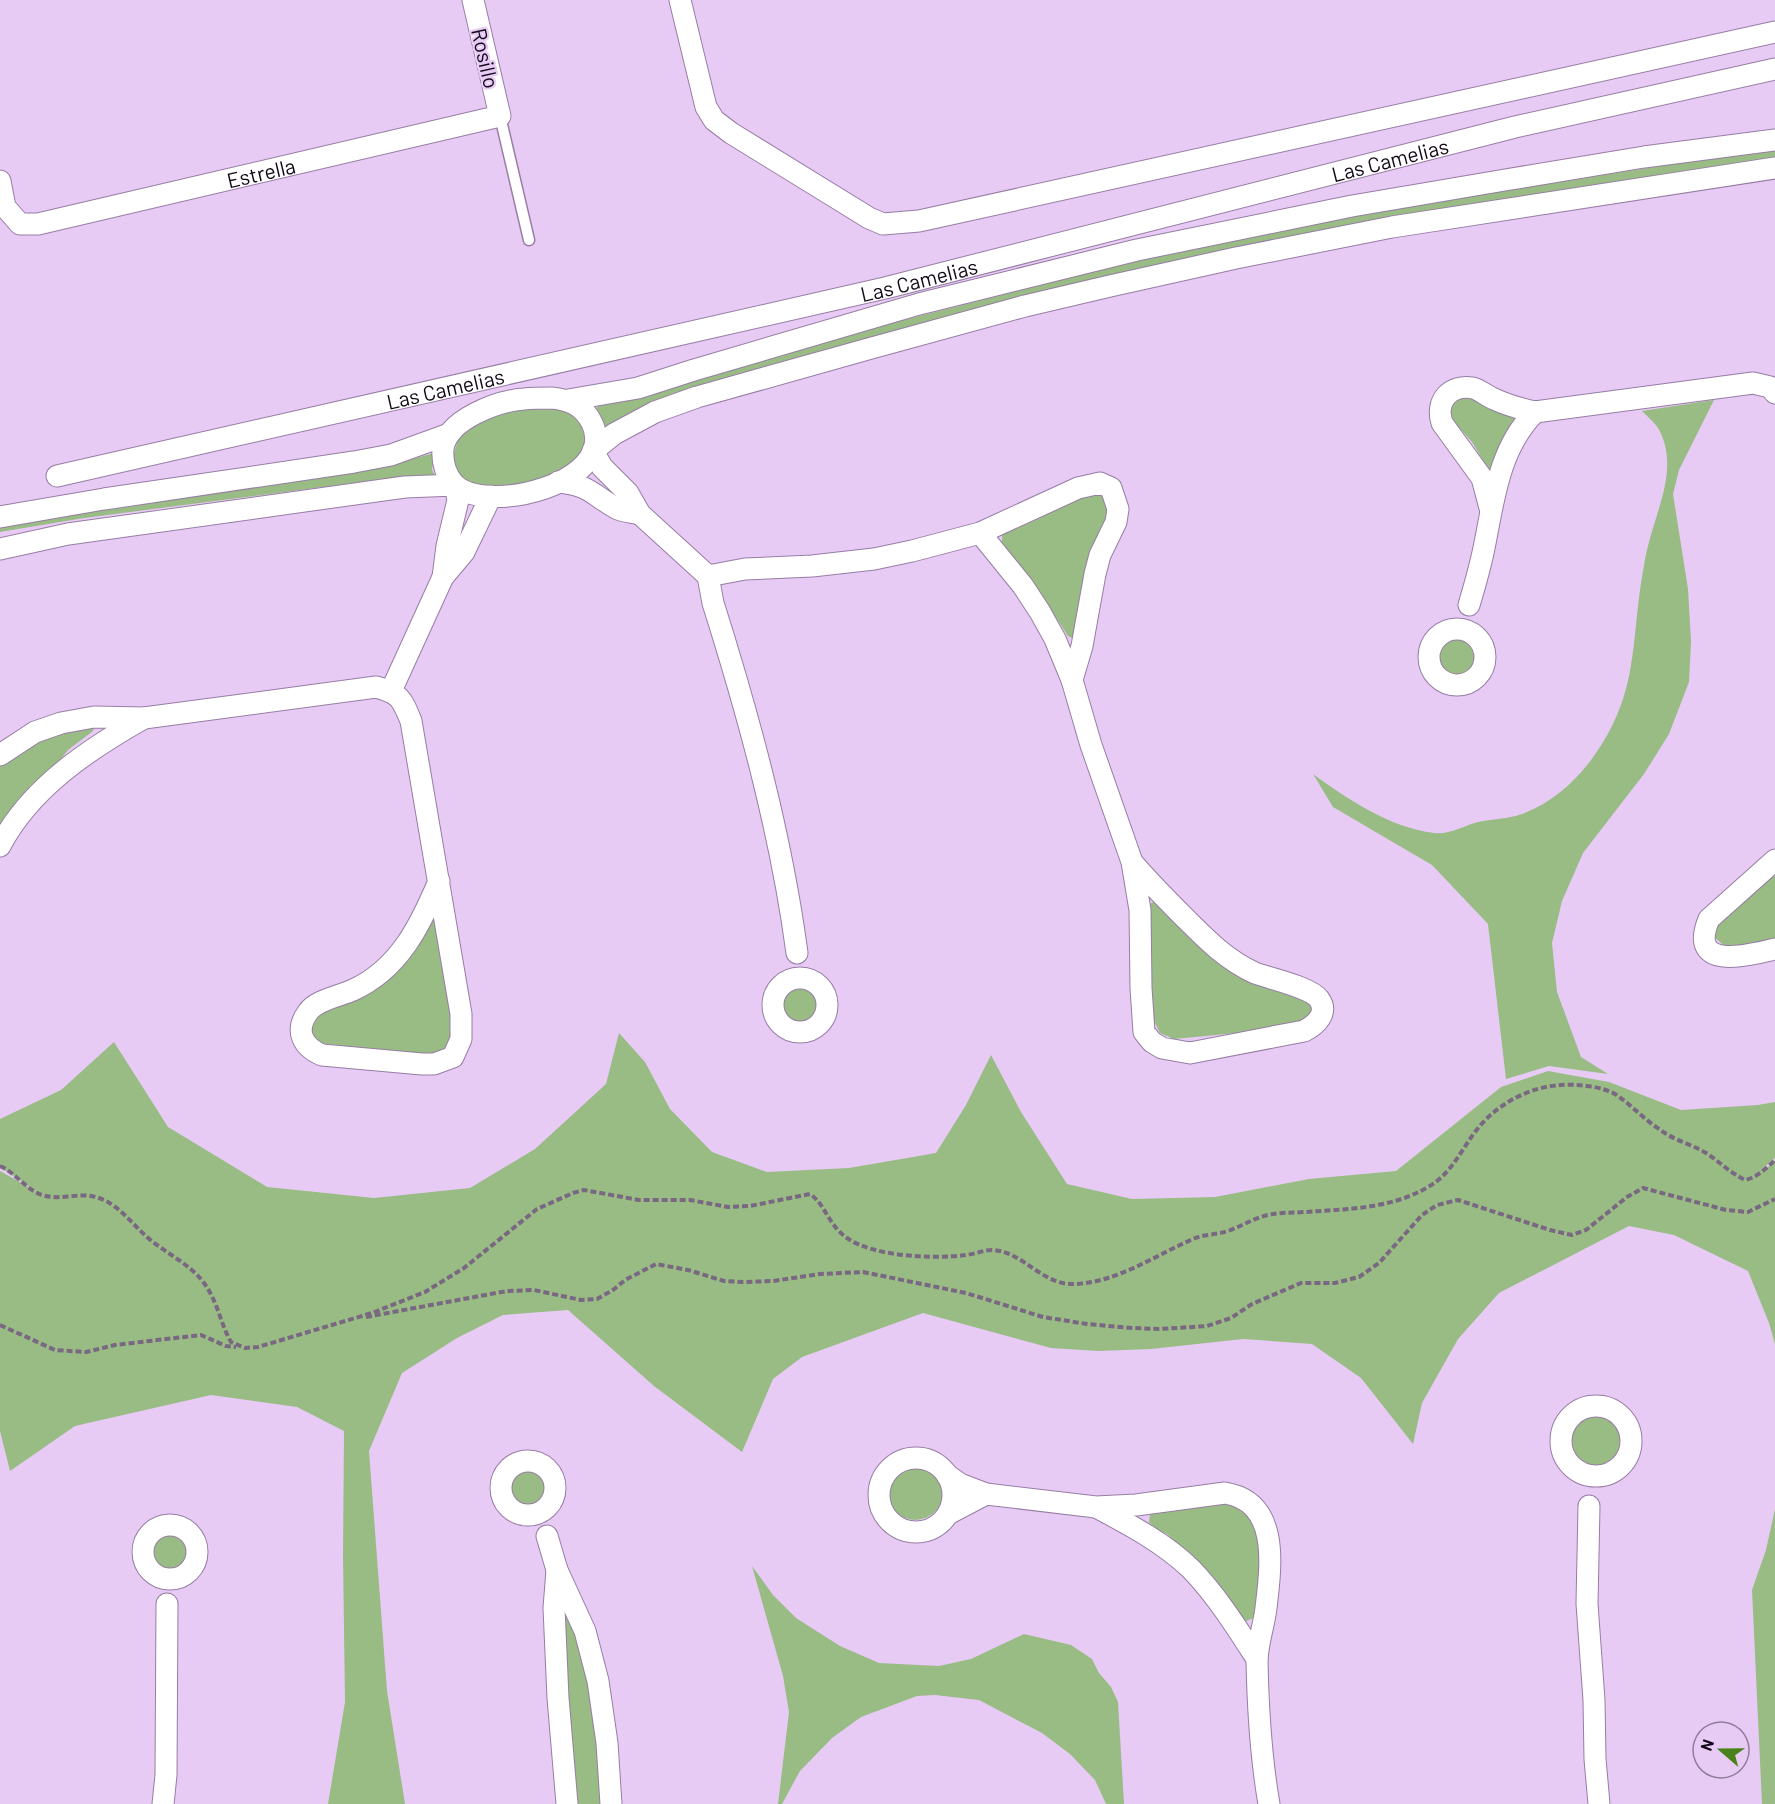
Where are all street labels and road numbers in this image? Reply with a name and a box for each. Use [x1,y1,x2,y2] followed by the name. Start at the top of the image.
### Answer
[467,26,505,90] street label: Rosillo
[1329,132,1451,186] street label: Las Camelias
[224,152,298,192] street label: Estrella
[858,252,980,306] street label: Las Camelias
[384,362,506,413] street label: Las Camelias

